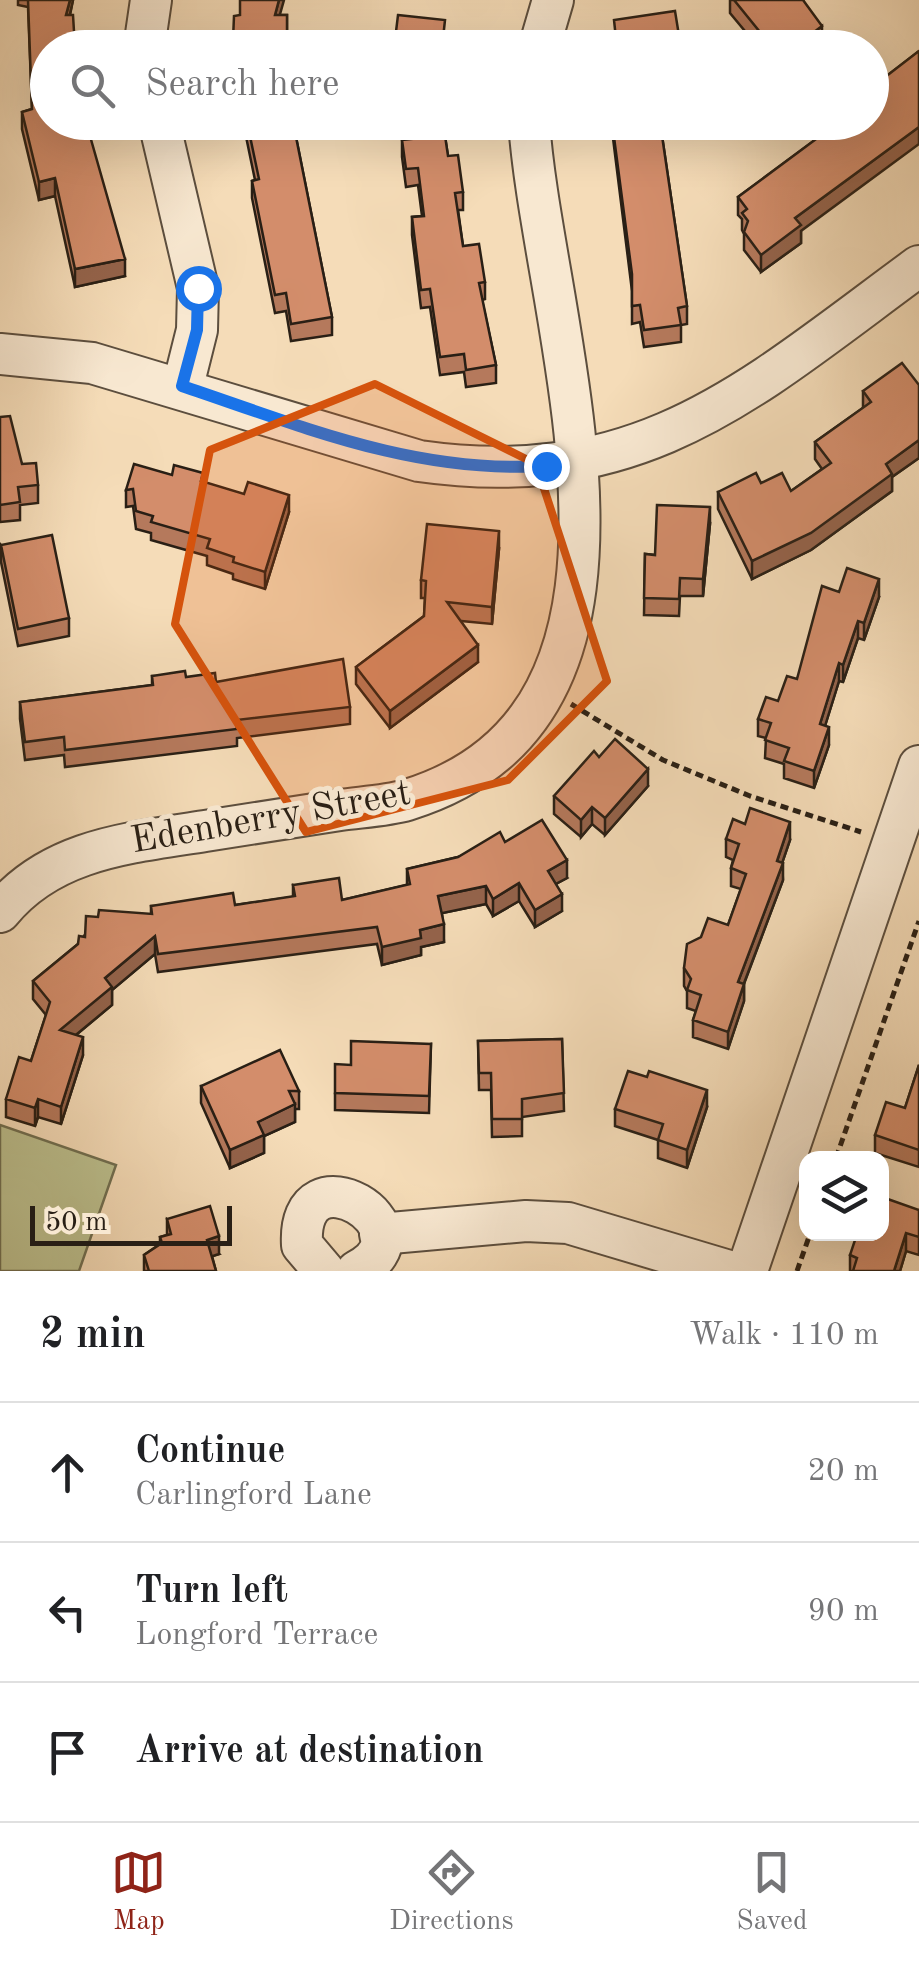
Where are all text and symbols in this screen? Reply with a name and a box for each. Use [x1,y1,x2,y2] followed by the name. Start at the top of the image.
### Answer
[30,30,889,140] search box
[65,58,120,113] icon: search
[145,66,340,104] text: Search here
[176,266,222,312] route start
[524,444,570,490] route end
[128,775,414,861] street label: Edenberry Street
[799,1151,889,1241] map controls
[799,1151,889,1241] button: layers
[30,1201,232,1246] scale bar
[45,1209,108,1237] text: 50 m
[40,1315,146,1357] text: 2 min
[689,1320,879,1352] text: Walk · 110 m
[135,1433,285,1471] text: Continue
[40,1445,95,1500] icon: ahead
[808,1456,879,1488] text: 20 m
[135,1480,372,1512] text: Carlingford Lane
[135,1573,288,1611] text: Turn left
[40,1585,95,1640] icon: left
[808,1596,879,1628] text: 90 m
[135,1620,378,1652] text: Longford Terrace
[40,1725,95,1780] icon: arrive
[135,1733,484,1771] text: Arrive at destination
[111,1845,166,1940] tab: Map
[389,1845,514,1940] tab: Directions
[736,1845,808,1940] tab: Saved

